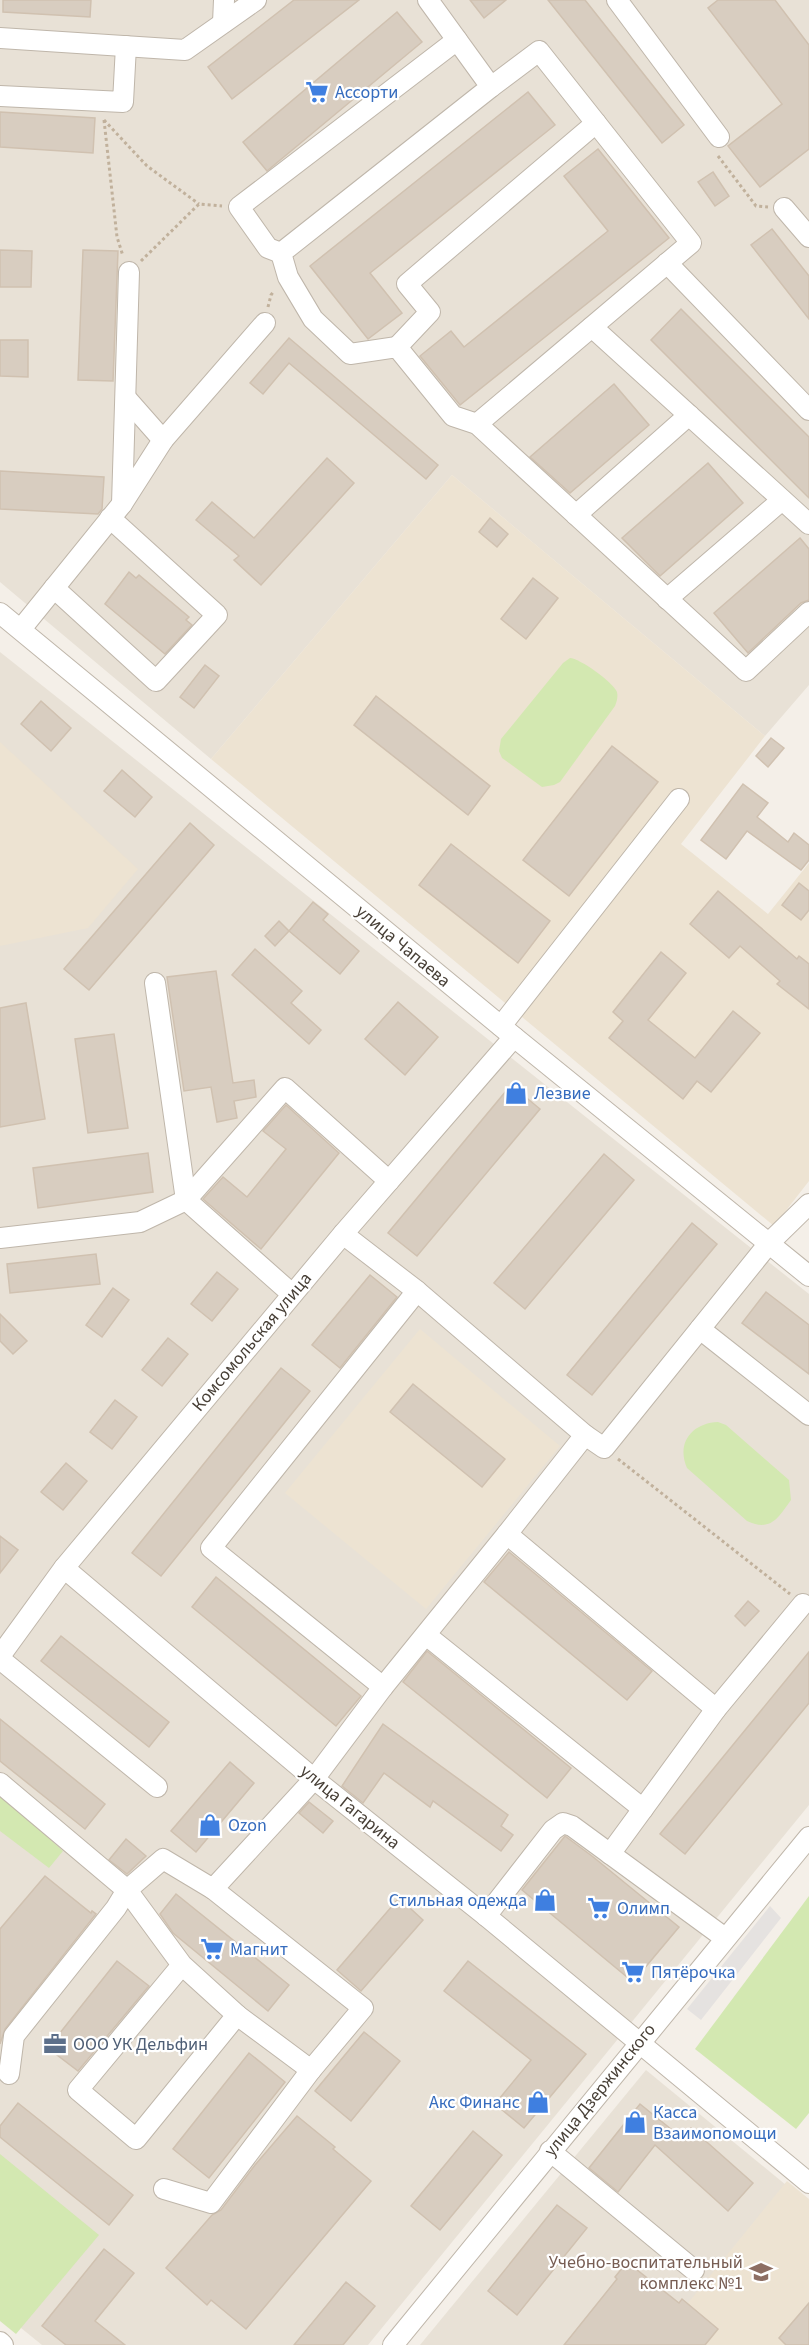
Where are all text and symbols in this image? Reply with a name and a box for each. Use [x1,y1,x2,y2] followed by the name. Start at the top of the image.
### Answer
[304,79,330,105] supermarket icon: Ассорти
[335,80,398,105] place label: Ассорти
[350,899,456,993] street label: улица Чапаева
[503,1080,529,1106] shop icon: Лезвие
[534,1081,591,1106] place label: Лезвие
[186,1267,318,1417] street label: Комсомольская улица
[295,1759,405,1855] street label: улица Гагарина
[197,1812,223,1838] shop icon: Ozon
[228,1813,267,1838] place label: Ozon
[532,1887,558,1913] shop icon: Стильная одежда
[389,1888,527,1913] place label: Стильная одежда
[586,1895,612,1921] supermarket icon: Олимп
[617,1896,670,1921] place label: Олимп
[199,1936,225,1962] supermarket icon: Магнит
[230,1937,288,1962] place label: Магнит
[620,1959,646,1985] supermarket icon: Пятёрочка
[651,1960,736,1985] place label: Пятёрочка
[538,2018,662,2162] street label: улица Дзержинского
[42,2031,68,2057] office icon: ООО УК Дельфин
[73,2032,208,2057] place label: ООО УК Дельфин
[525,2089,551,2115] shop icon: Акс Финанс
[429,2090,520,2115] place label: Акс Финанс
[653,2100,777,2146] place label: Касса Взаимопомощи
[622,2109,648,2135] shop icon: Касса Взаимопомощи
[549,2250,743,2296] place label: Учебно-воспитательный комплекс №1
[748,2259,774,2285] school or university icon: Учебно-воспитательный комплекс №1

